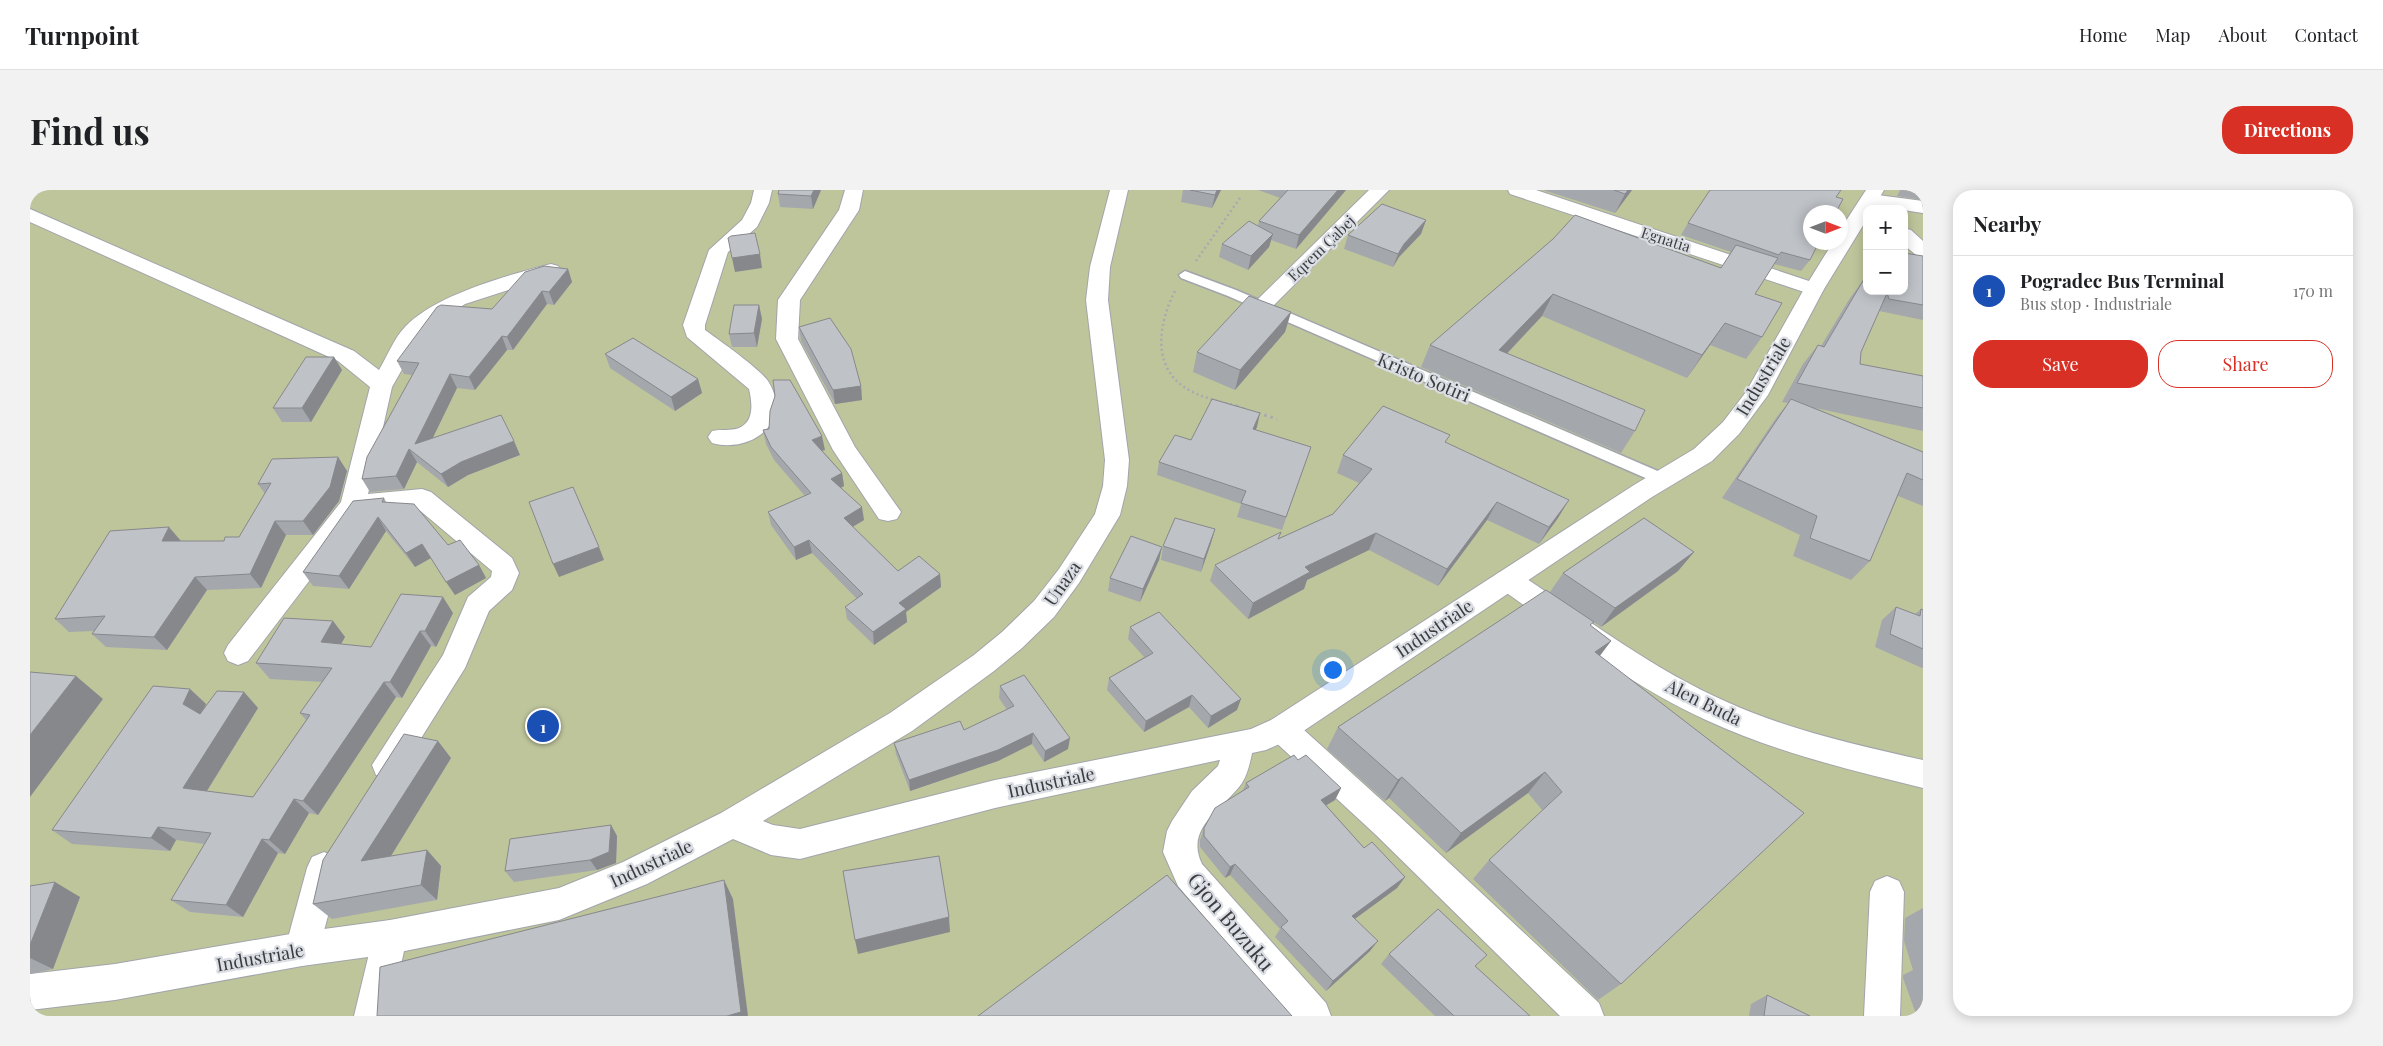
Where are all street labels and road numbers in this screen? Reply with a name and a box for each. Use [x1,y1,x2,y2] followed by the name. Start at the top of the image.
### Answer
[1283,211,1359,285] street label: Eqrem Çabej
[1639,222,1694,257] street label: Egnatia
[1730,332,1796,420] street label: Industriale
[1374,347,1474,407] street label: Kristo Sotiri
[1038,556,1086,610] street label: Unaza
[1391,593,1477,663] street label: Industriale
[1661,673,1746,731] street label: Alen Buda
[1005,761,1097,803] street label: Industriale
[606,833,696,893] street label: Industriale
[1182,866,1282,976] street label: Gjon Buzuku
[214,937,306,977] street label: Industriale

